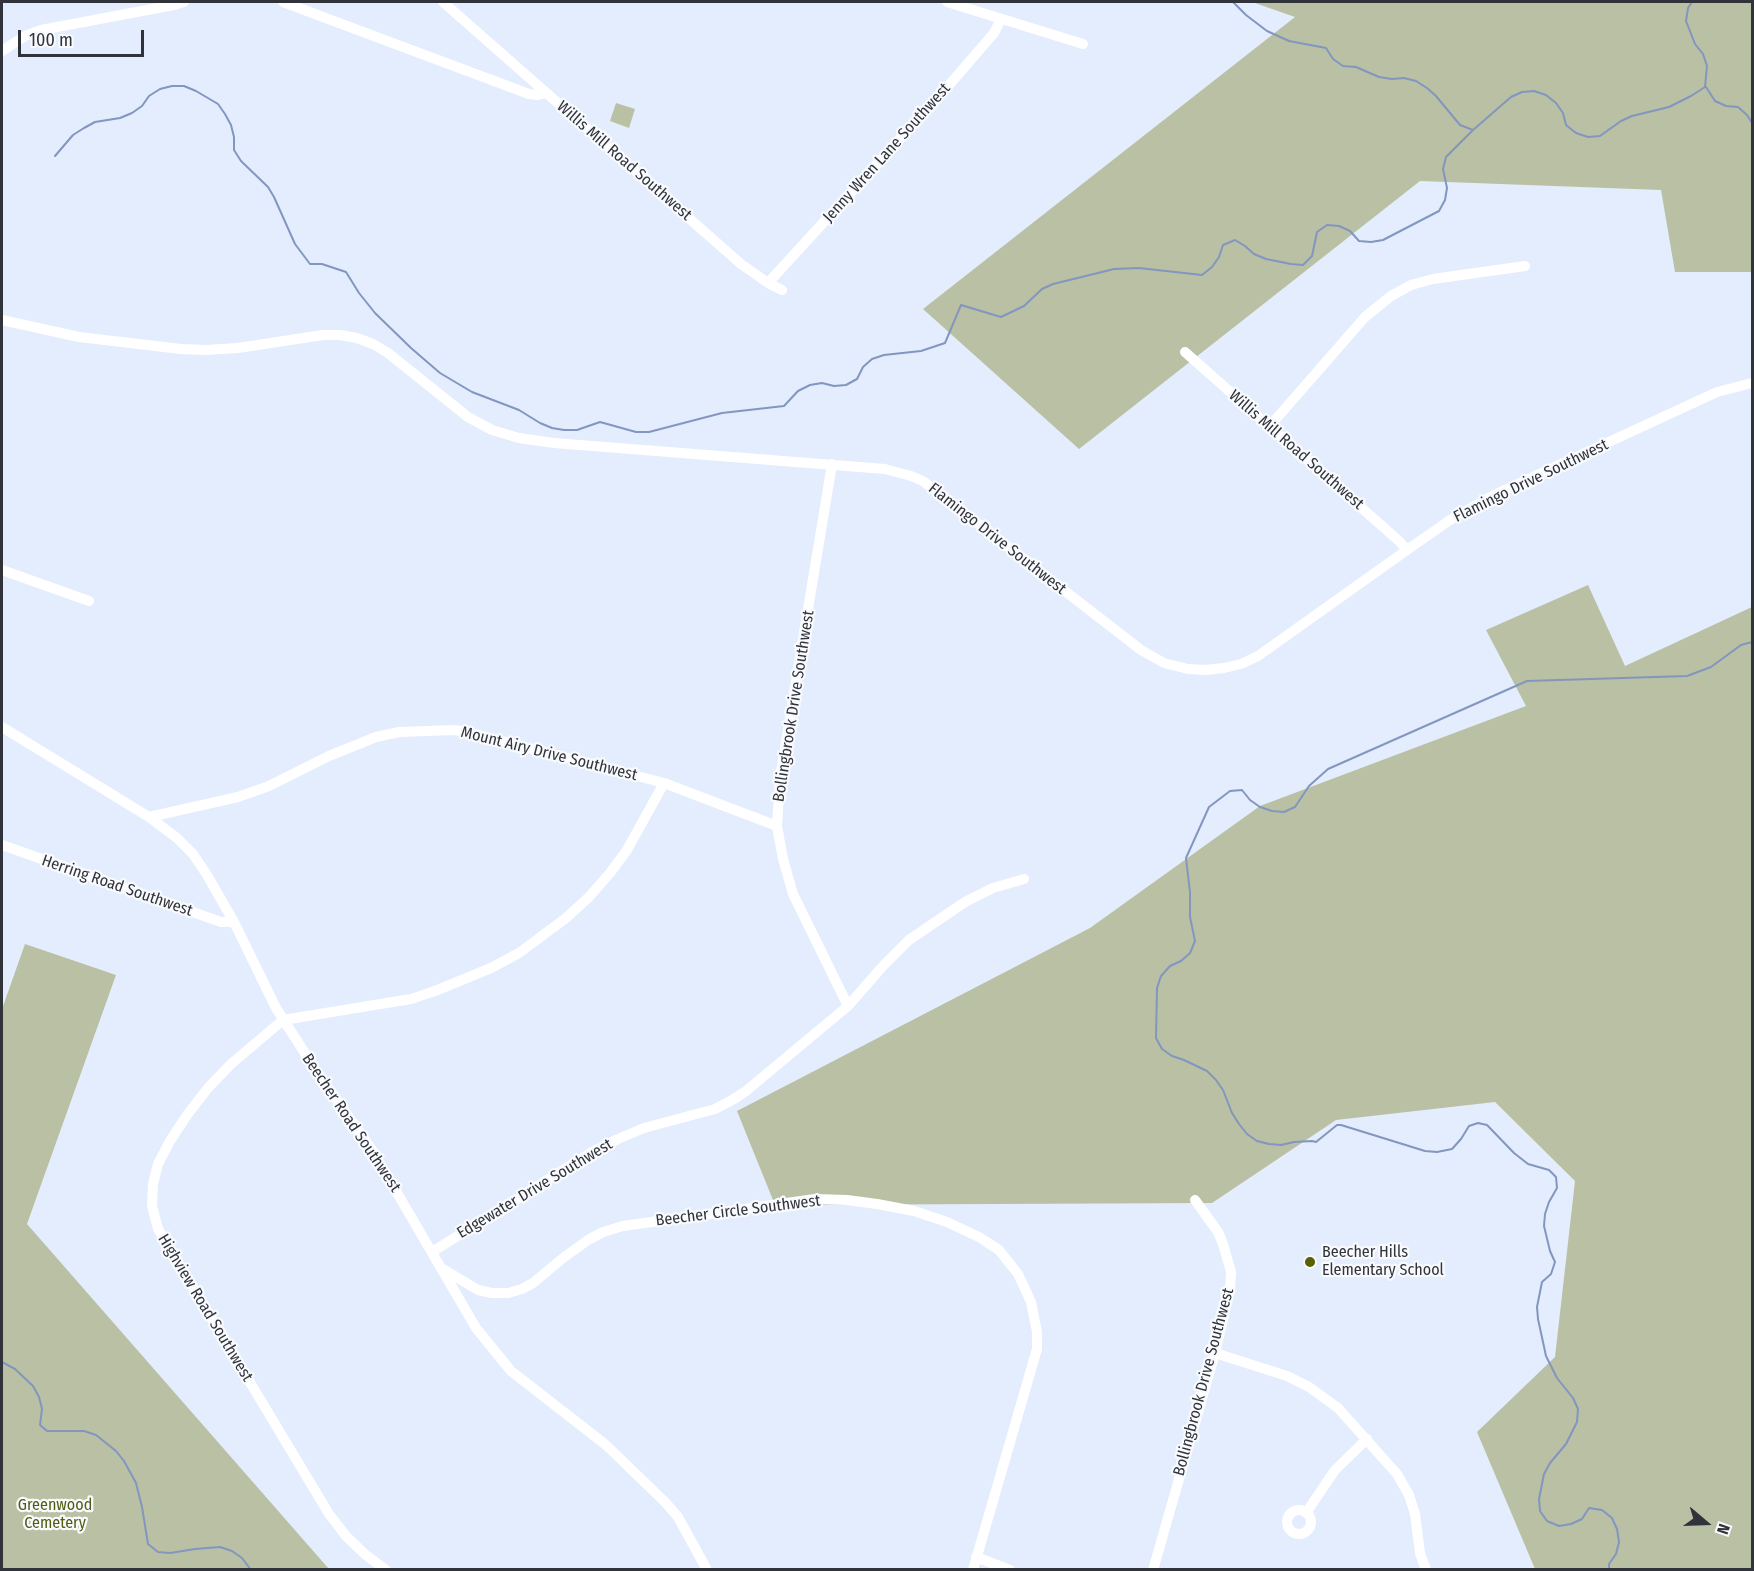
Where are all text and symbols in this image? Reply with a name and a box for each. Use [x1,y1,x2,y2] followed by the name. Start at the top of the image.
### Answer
[21,18,147,56] scale bar
[29,29,73,51] text: 100 m
[819,79,955,227] street label: Jenny Wren Lane Southwest
[553,97,695,225] street label: Willis Mill Road Southwest
[1225,386,1367,514] street label: Willis Mill Road Southwest
[1451,435,1611,527] street label: Flamingo Drive Southwest
[924,479,1070,599] street label: Flamingo Drive Southwest
[769,609,819,803] street label: Bollingbrook Drive Southwest
[459,723,639,785] street label: Mount Airy Drive Southwest
[39,851,195,921] street label: Herring Road Southwest
[298,1050,404,1196] street label: Beecher Road Southwest
[454,1135,616,1243] street label: Edgewater Drive Southwest
[655,1191,821,1231] street label: Beecher Circle Southwest
[153,1231,257,1385] street label: Highview Road Southwest
[1322,1243,1444,1281] place label: Beecher Hills Elementary School
[1303,1255,1317,1269] marker: Beecher Hills Elementary School
[1170,1286,1238,1478] street label: Bollingbrook Drive Southwest
[1676,1493,1736,1553] north arrow
[18,1496,92,1534] park label: Greenwood Cemetery
[1713,1521,1734,1537] text: N

